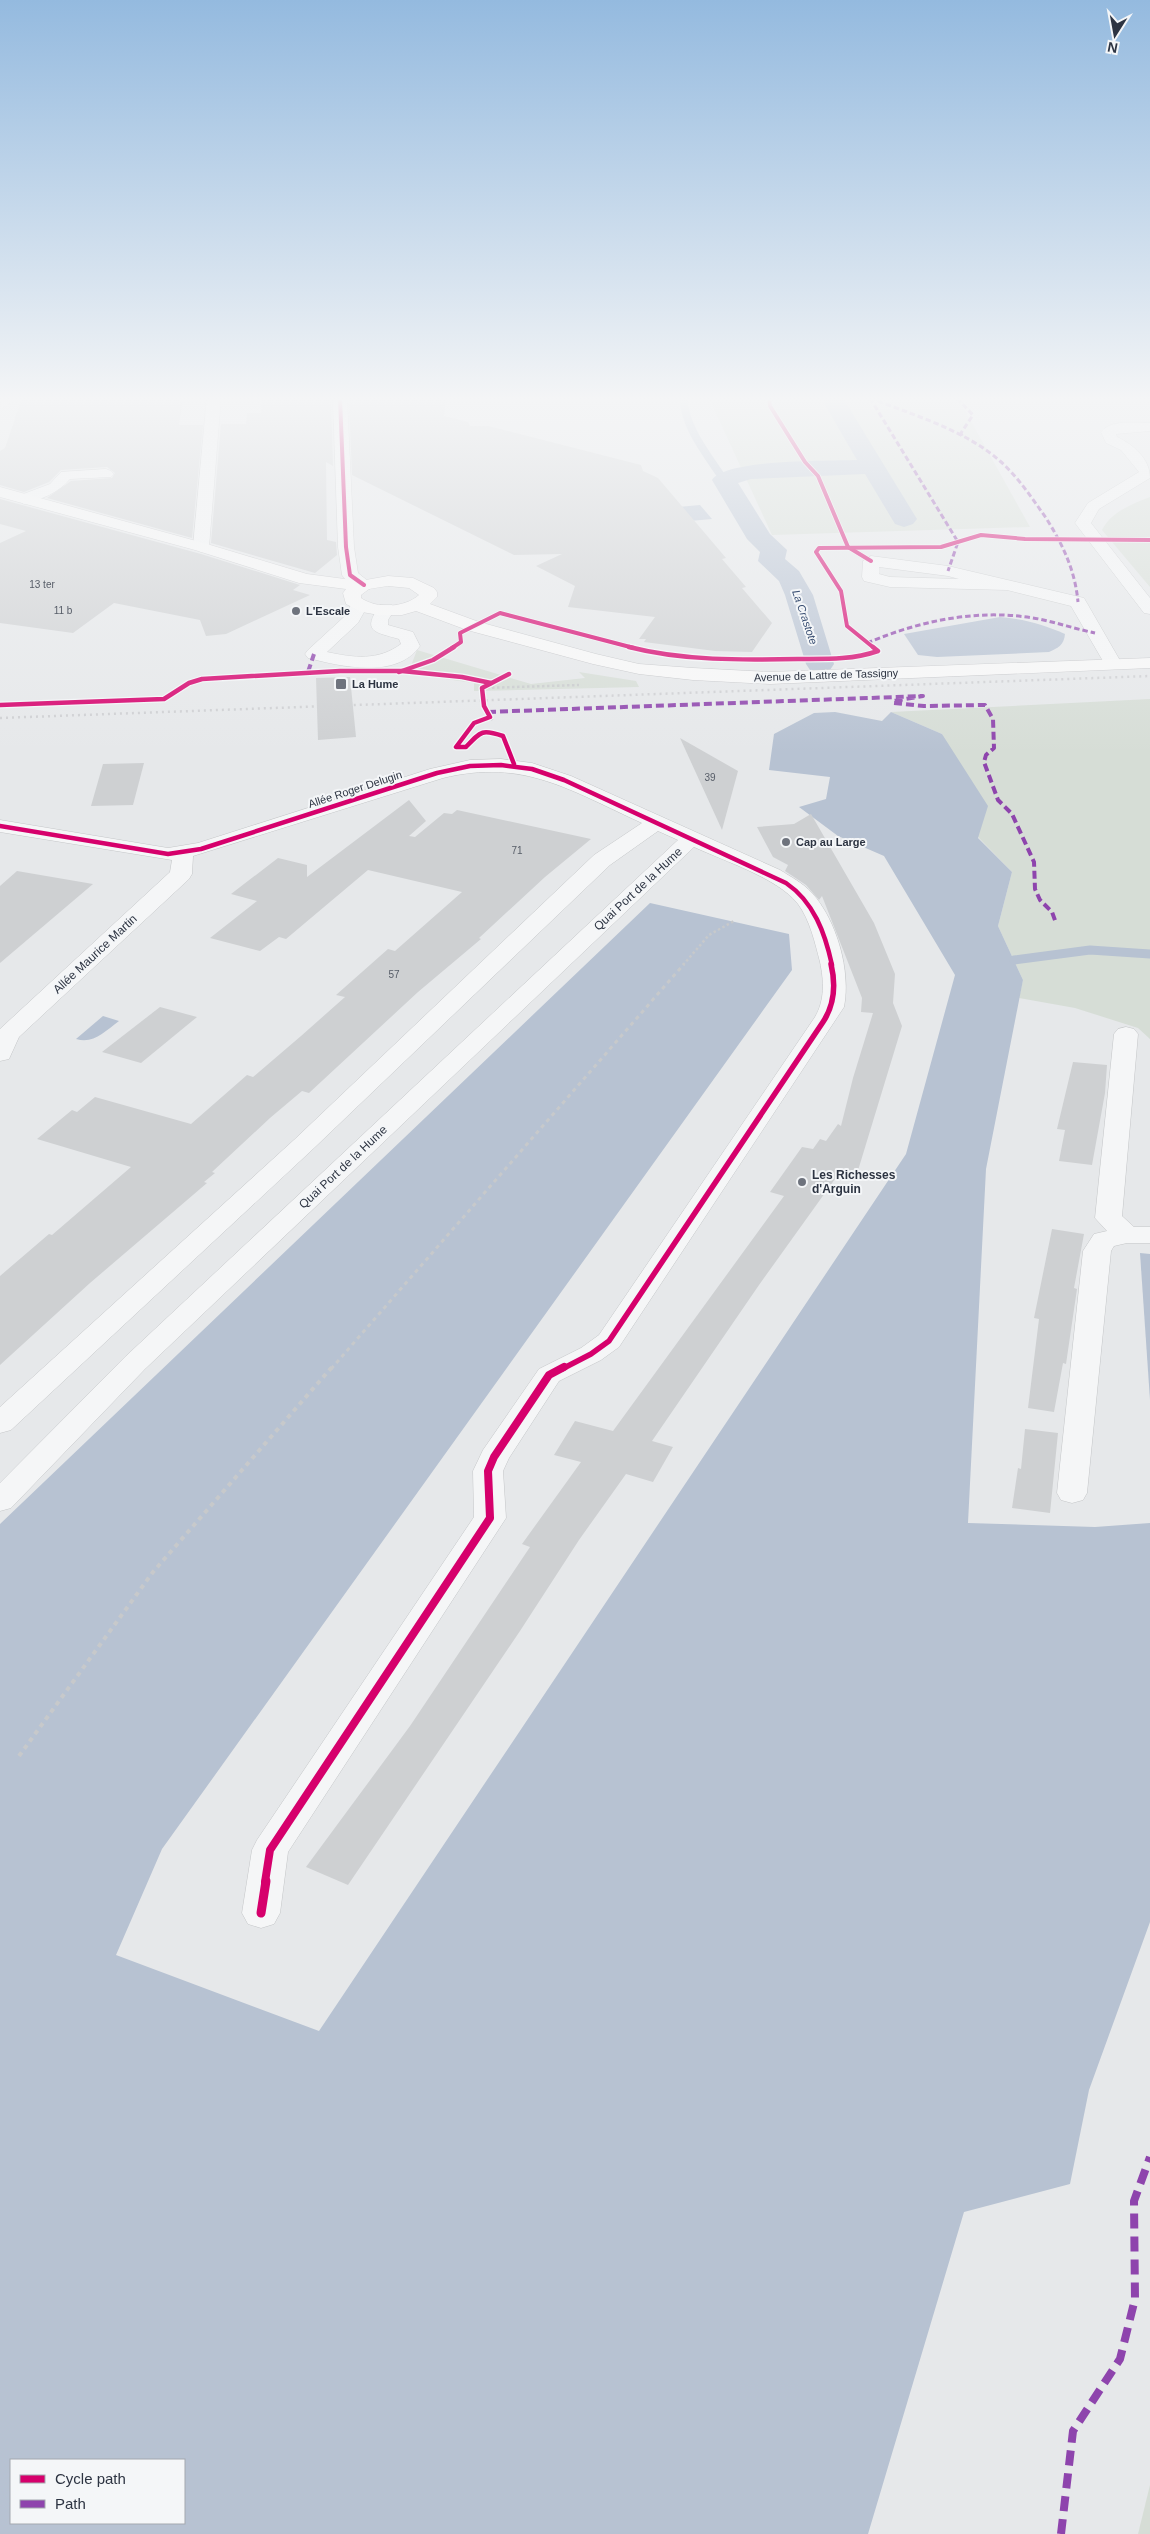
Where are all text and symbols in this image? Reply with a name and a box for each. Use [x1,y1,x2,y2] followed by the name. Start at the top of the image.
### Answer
[1090,10,1140,60] north arrow
[1106,39,1119,57] text: N
[29,579,55,590] house number: 13 ter
[790,588,820,646] water label: La Crastote
[54,605,73,616] house number: 11 b
[290,605,302,617] marker: L'Escale
[306,605,350,617] place label: L'Escale
[754,666,899,684] street label: Avenue de Lattre de Tassigny
[334,677,348,691] marker: La Hume
[352,678,398,690] place label: La Hume
[307,768,403,810] street label: Allée Roger Delugin
[704,772,716,783] house number: 39
[780,836,792,848] marker: Cap au Large
[796,836,866,848] place label: Cap au Large
[591,844,685,933] street label: Quai Port de la Hume
[511,845,523,856] house number: 71
[50,912,140,996] street label: Allée Maurice Martin
[388,969,400,980] house number: 57
[296,1122,390,1211] street label: Quai Port de la Hume
[812,1168,896,1196] place label: Les Richesses d'Arguin
[796,1176,808,1188] marker: Les Richesses d'Arguin
[10,2459,185,2524] legend
[55,2470,126,2487] text: Cycle path
[55,2495,86,2512] text: Path

